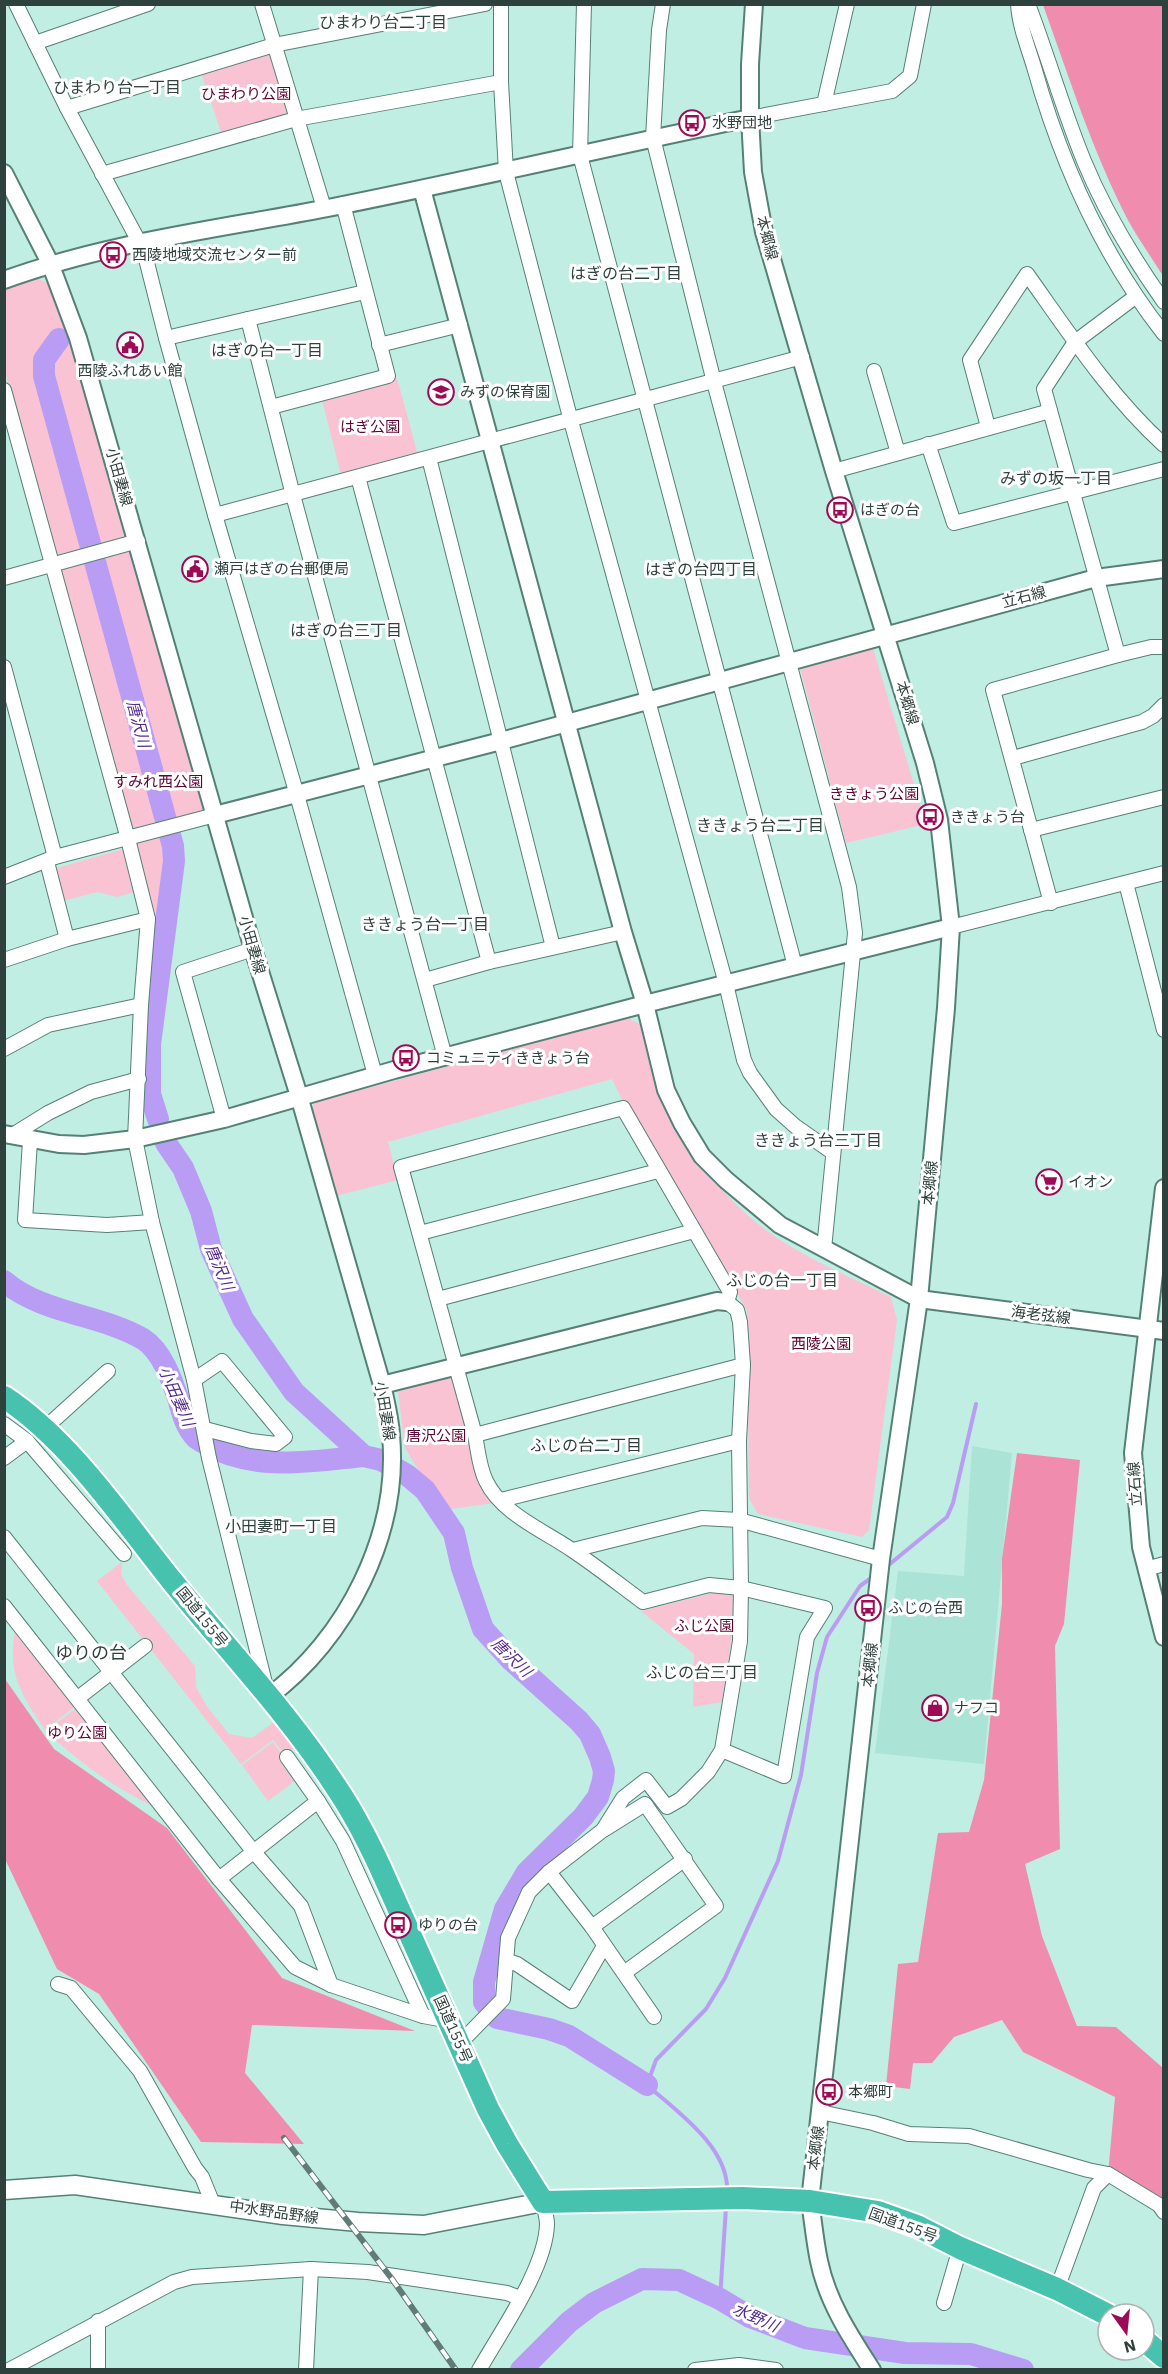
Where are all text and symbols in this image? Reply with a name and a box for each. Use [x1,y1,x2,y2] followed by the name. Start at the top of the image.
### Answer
[319,12,447,32] district label: ひまわり台二丁目
[53,77,181,97] district label: ひまわり台一丁目
[201,84,291,103] park label: ひまわり公園
[677,108,707,138] bus stop icon: 水野団地
[712,113,772,132] place label: 水野団地
[752,214,782,262] street label: 本郷線
[98,240,128,270] bus stop icon: 西陵地域交流センター前
[132,245,297,264] place label: 西陵地域交流センター前
[570,263,682,283] district label: はぎの台二丁目
[115,330,145,360] public building icon: 西陵ふれあい館
[211,340,323,360] district label: はぎの台一丁目
[77,361,183,380] place label: 西陵ふれあい館
[426,377,456,407] school or university icon: みずの保育園
[460,382,550,401] place label: みずの保育園
[340,417,400,436] park label: はぎ公園
[102,445,137,508] street label: 小田妻線
[1000,468,1112,488] district label: みずの坂一丁目
[825,495,855,525] bus stop icon: はぎの台
[860,500,920,519] place label: はぎの台
[180,554,210,584] public building icon: 瀬戸はぎの台郵便局
[214,559,349,578] place label: 瀬戸はぎの台郵便局
[645,559,757,579] district label: はぎの台四丁目
[1000,582,1048,612] street label: 立石線
[290,620,402,640] district label: はぎの台三丁目
[892,679,923,727] street label: 本郷線
[123,698,155,752] water label: 唐沢川
[113,772,203,791] park label: すみれ西公園
[829,784,919,803] park label: ききょう公園
[915,802,945,832] bus stop icon: ききょう台
[950,807,1025,826] place label: ききょう台
[696,815,824,835] district label: ききょう台二丁目
[235,913,270,976] street label: 小田妻線
[361,914,489,934] district label: ききょう台一丁目
[391,1043,421,1073] bus stop icon: コミュニティききょう台
[426,1048,590,1067] place label: コミュニティききょう台
[754,1130,882,1150] district label: ききょう台三丁目
[918,1160,941,1206] street label: 本郷線
[1034,1167,1064,1197] supermarket icon: イオン
[1068,1172,1113,1191] place label: イオン
[201,1241,239,1295] water label: 唐沢川
[726,1270,838,1290] district label: ふじの台一丁目
[1010,1301,1072,1328] street label: 海老弦線
[791,1334,851,1353] park label: 西陵公園
[155,1363,200,1431] water label: 小田妻川
[371,1380,400,1442] street label: 小田妻線
[406,1426,466,1445] park label: 唐沢公園
[530,1435,642,1455] district label: ふじの台二丁目
[1123,1461,1146,1507] street label: 立石線
[225,1516,337,1536] district label: 小田妻町一丁目
[172,1583,232,1651] street label: 国道155号
[853,1593,883,1623] bus stop icon: ふじの台西
[888,1598,963,1617] place label: ふじの台西
[674,1616,734,1635] park label: ふじ公園
[488,1633,538,1682] water label: 唐沢川
[55,1641,127,1664] district label: ゆりの台
[858,1642,881,1688] street label: 本郷線
[646,1662,758,1682] district label: ふじの台三丁目
[920,1693,950,1723] shop icon: ナフコ
[954,1698,999,1717] place label: ナフコ
[47,1723,107,1742] park label: ゆり公園
[383,1910,413,1940] bus stop icon: ゆりの台
[418,1915,478,1934] place label: ゆりの台
[430,1992,477,2066] street label: 国道155号
[814,2077,844,2107] bus stop icon: 本郷町
[848,2082,893,2101] place label: 本郷町
[803,2124,828,2171] street label: 本郷線
[228,2196,320,2227] street label: 中水野品野線
[866,2203,940,2246] street label: 国道155号
[730,2298,784,2337] water label: 水野川
[1096,2302,1156,2362] north arrow
[1122,2335,1138,2358] text: N

